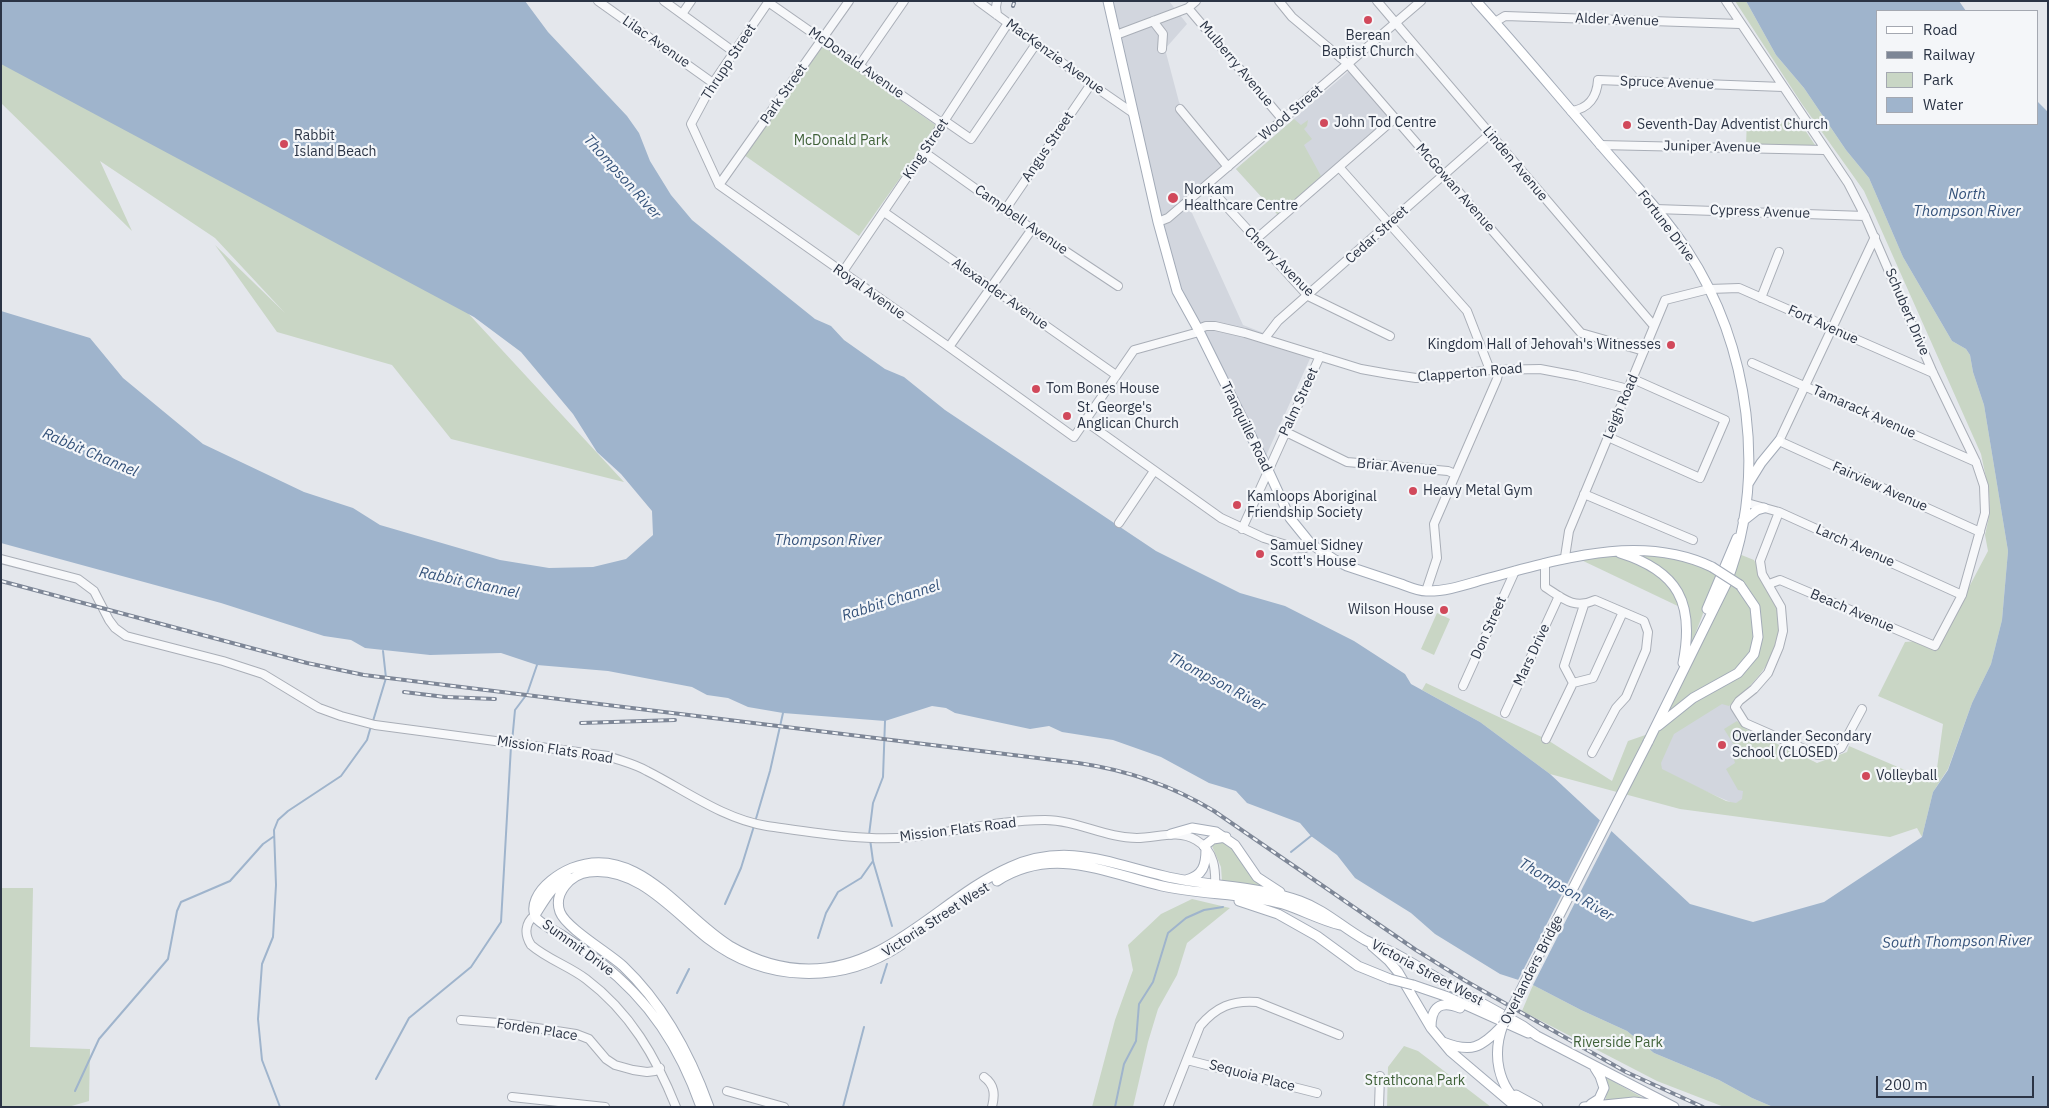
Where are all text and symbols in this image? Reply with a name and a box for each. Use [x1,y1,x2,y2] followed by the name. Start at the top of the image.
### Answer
[1575,10,1659,30] street label: Alder Avenue
[1876,10,2039,125] legend
[619,12,693,72] street label: Lilac Avenue
[1362,14,1374,26] marker: Berean Baptist Church
[1002,16,1108,98] street label: MacKenzie Avenue
[1195,18,1277,110] street label: Mulberry Avenue
[1923,20,1958,39] text: Road
[698,21,760,103] street label: Thrupp Street
[805,24,907,102] street label: McDonald Avenue
[1322,28,1414,60] place label: Berean Baptist Church
[1923,45,1975,64] text: Railway
[757,60,811,128] street label: Park Street
[1923,70,1953,89] text: Park
[1620,73,1714,93] street label: Spruce Avenue
[1256,82,1326,144] street label: Wood Street
[1923,95,1963,114] text: Water
[1018,109,1078,185] street label: Angus Street
[1334,115,1437,131] place label: John Tod Centre
[900,116,952,182] street label: King Street
[1318,117,1330,129] marker: John Tod Centre
[1637,117,1828,133] place label: Seventh-Day Adventist Church
[1621,119,1633,131] marker: Seventh-Day Adventist Church
[1479,123,1551,205] street label: Linden Avenue
[294,128,376,160] place label: Rabbit Island Beach
[579,131,665,223] water label: Thompson River
[794,133,888,149] park label: McDonald Park
[278,138,290,150] marker: Rabbit Island Beach
[1663,138,1761,156] street label: Juniper Avenue
[1412,140,1498,236] street label: McGowan Avenue
[971,182,1071,258] street label: Campbell Avenue
[1184,182,1298,214] place label: Norkam Healthcare Centre
[1913,186,2021,221] water label: North Thompson River
[1634,187,1698,265] street label: Fortune Drive
[1166,191,1180,205] marker: Norkam Healthcare Centre
[1342,202,1412,268] street label: Cedar Street
[1710,202,1810,222] street label: Cypress Avenue
[1241,224,1317,300] street label: Cherry Avenue
[949,254,1051,334] street label: Alexander Avenue
[830,261,908,323] street label: Royal Avenue
[1881,266,1933,358] street label: Schubert Drive
[1785,302,1861,348] street label: Fort Avenue
[1427,337,1661,353] place label: Kingdom Hall of Jehovah's Witnesses
[1665,339,1677,351] marker: Kingdom Hall of Jehovah's Witnesses
[1417,360,1523,386] street label: Clapperton Road
[1276,365,1322,439] street label: Palm Street
[1600,372,1642,442] street label: Leigh Road
[1217,379,1275,475] street label: Tranquille Road
[1046,381,1159,397] place label: Tom Bones House
[1810,382,1918,442] street label: Tamarack Avenue
[1030,383,1042,395] marker: Tom Bones House
[1077,400,1179,432] place label: St. George's Anglican Church
[1061,410,1073,422] marker: St. George's Anglican Church
[40,425,140,481] water label: Rabbit Channel
[1356,455,1438,479] street label: Briar Avenue
[1830,459,1930,515] street label: Fairview Avenue
[1423,483,1533,499] place label: Heavy Metal Gym
[1407,485,1419,497] marker: Heavy Metal Gym
[1247,489,1377,522] place label: Kamloops Aboriginal Friendship Society
[1231,499,1243,511] marker: Kamloops Aboriginal Friendship Society
[1813,521,1897,571] street label: Larch Avenue
[774,532,882,550] water label: Thompson River
[1270,538,1363,570] place label: Samuel Sidney Scott's House
[1254,548,1266,560] marker: Samuel Sidney Scott's House
[417,564,521,602] water label: Rabbit Channel
[840,577,942,625] water label: Rabbit Channel
[1808,586,1896,636] street label: Beach Avenue
[1468,594,1510,662] street label: Don Street
[1348,602,1434,618] place label: Wilson House
[1438,604,1450,616] marker: Wilson House
[1510,621,1554,689] street label: Mars Drive
[1165,649,1269,715] water label: Thompson River
[1732,729,1871,762] place label: Overlander Secondary School (CLOSED)
[496,733,614,767] street label: Mission Flats Road
[1716,739,1728,751] marker: Overlander Secondary School (CLOSED)
[1876,768,1937,784] place label: Volleyball
[1860,770,1872,782] marker: Volleyball
[899,815,1017,845] street label: Mission Flats Road
[1515,855,1617,925] water label: Thompson River
[879,879,993,961] street label: Victoria Street West
[1497,912,1567,1028] street label: Overlanders Bridge
[539,916,617,980] street label: Summit Drive
[1882,932,2032,952] water label: South Thompson River
[1368,936,1486,1010] street label: Victoria Street West
[495,1015,579,1045] street label: Forden Place
[1573,1035,1663,1051] park label: Riverside Park
[1207,1056,1297,1096] street label: Sequoia Place
[1879,1066,2036,1098] scale bar
[1365,1073,1465,1089] park label: Strathcona Park
[1884,1075,1928,1094] text: 200 m

